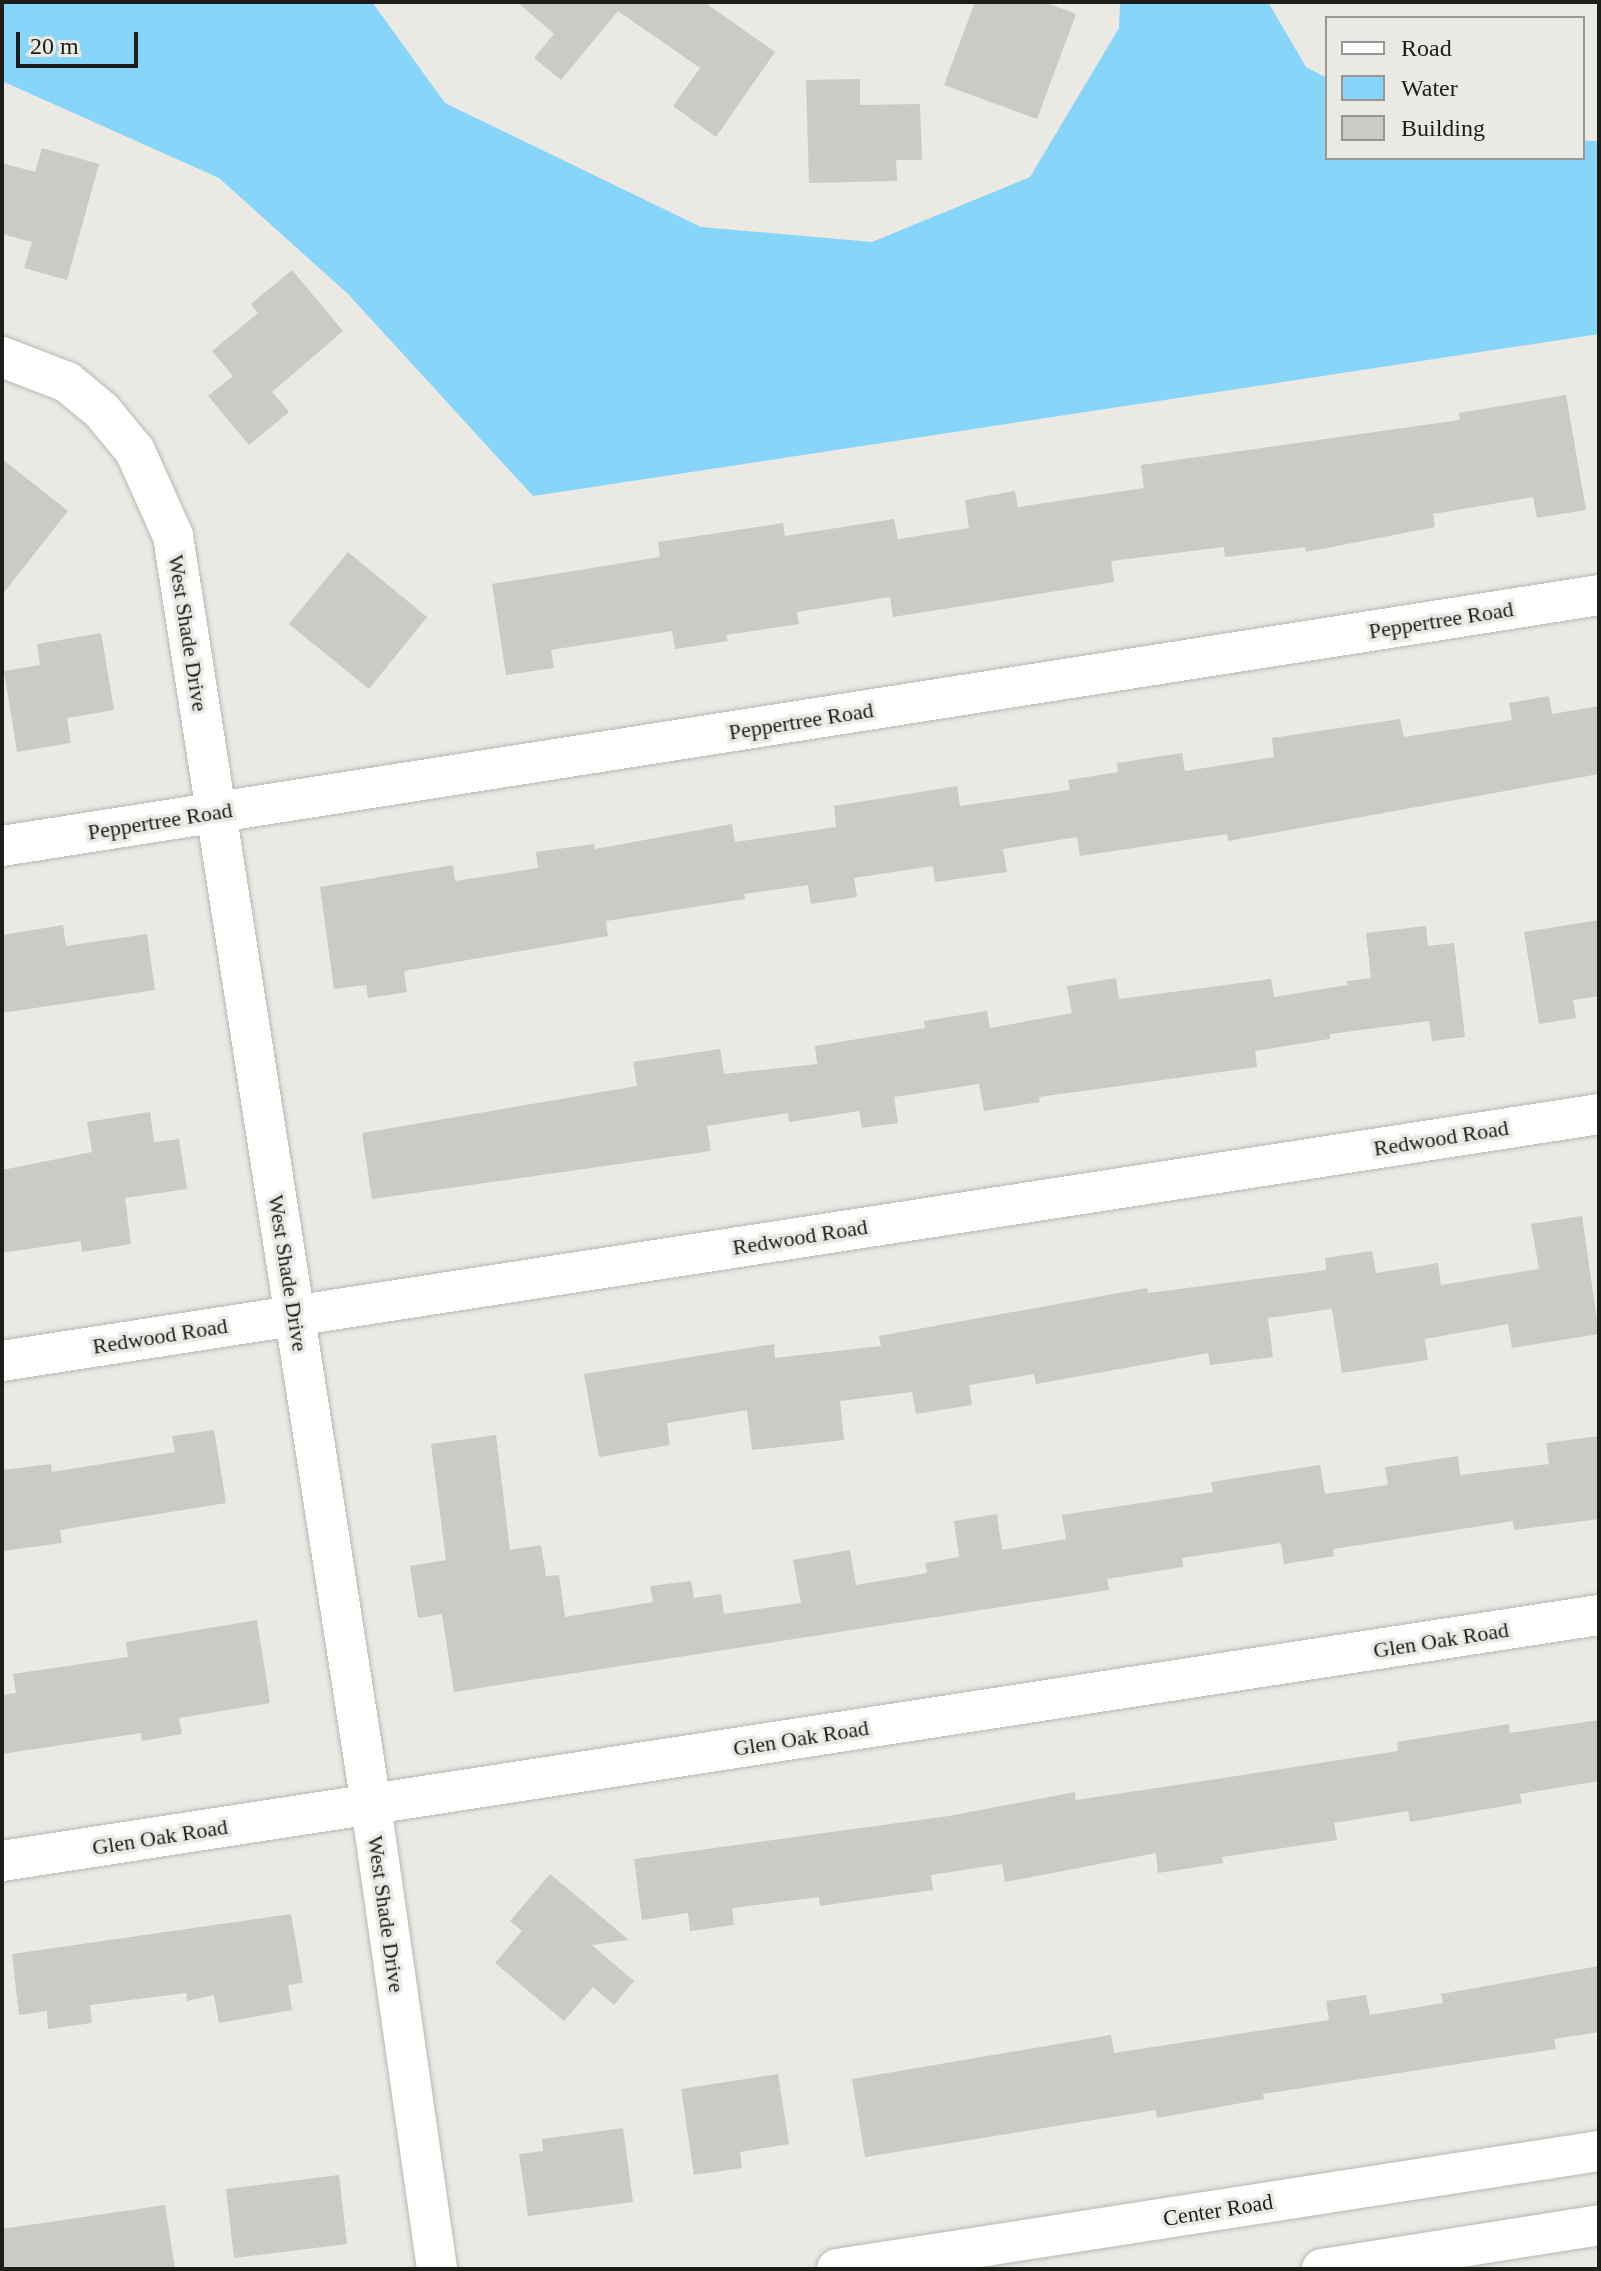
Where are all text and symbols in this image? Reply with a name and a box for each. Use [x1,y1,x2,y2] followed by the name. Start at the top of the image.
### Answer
[20,16,142,66] scale bar
[1325,16,1585,160] legend
[30,33,79,59] text: 20 m
[1401,35,1452,61] text: Road
[1401,75,1458,101] text: Water
[1401,115,1485,141] text: Building
[163,553,213,713] street label: West Shade Drive
[1367,596,1515,644] street label: Peppertree Road
[727,697,875,745] street label: Peppertree Road
[86,797,234,845] street label: Peppertree Road
[1372,1114,1510,1162] street label: Redwood Road
[263,1193,313,1353] street label: West Shade Drive
[731,1213,869,1261] street label: Redwood Road
[91,1312,229,1360] street label: Redwood Road
[1371,1616,1511,1664] street label: Glen Oak Road
[731,1714,871,1762] street label: Glen Oak Road
[90,1813,230,1861] street label: Glen Oak Road
[362,1834,410,1994] street label: West Shade Drive
[1161,2188,1275,2232] street label: Center Road

